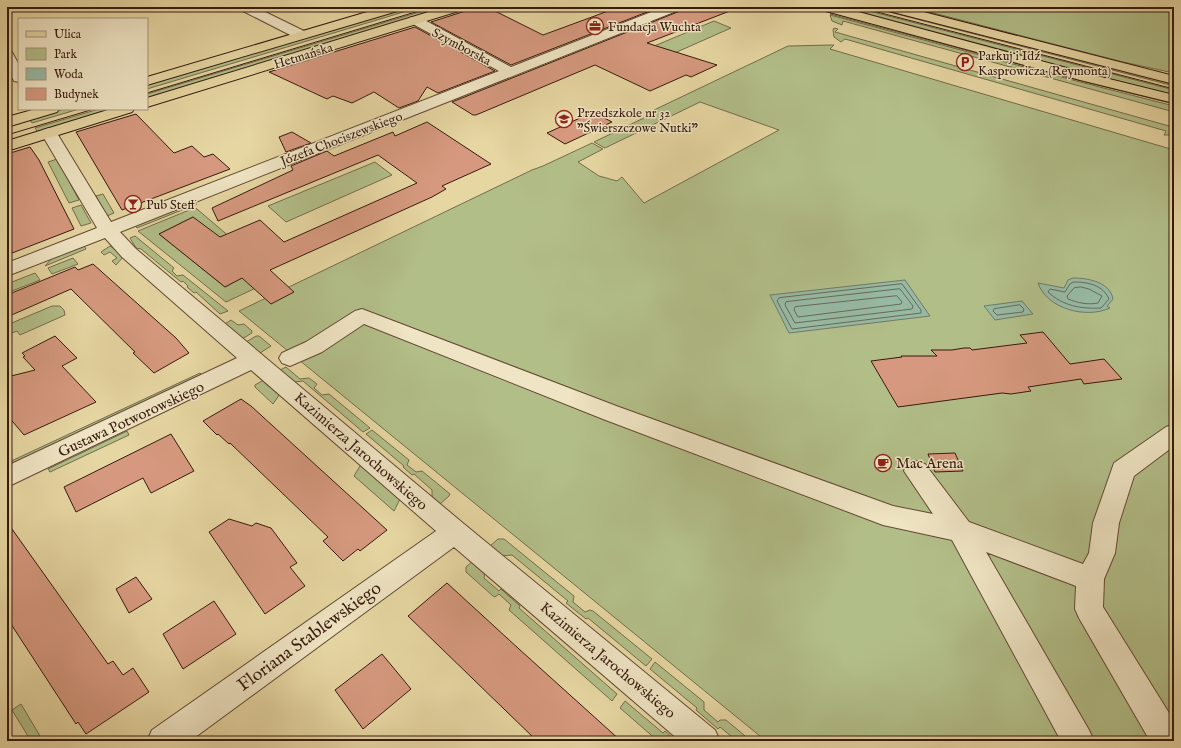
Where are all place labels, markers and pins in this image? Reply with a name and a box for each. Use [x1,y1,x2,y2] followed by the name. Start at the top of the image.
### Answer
[585,16,605,36] office icon: Fundacja Wuchta
[608,19,701,36] place label: Fundacja Wuchta
[978,48,1111,80] place label: Parkuj i Idź Kasprowicza (Reymonta)
[955,52,975,72] parking icon: Parkuj i Idź Kasprowicza (Reymonta)
[577,105,699,137] place label: Przedszkole nr 32 "Świerszczowe Nutki"
[554,109,574,129] school or university icon: Przedszkole nr 32 "Świerszczowe Nutki"
[123,194,143,214] bar icon: Pub Steff
[146,197,196,214] place label: Pub Steff
[873,453,893,473] cafe icon: Mac Arena
[896,454,964,473] place label: Mac Arena

